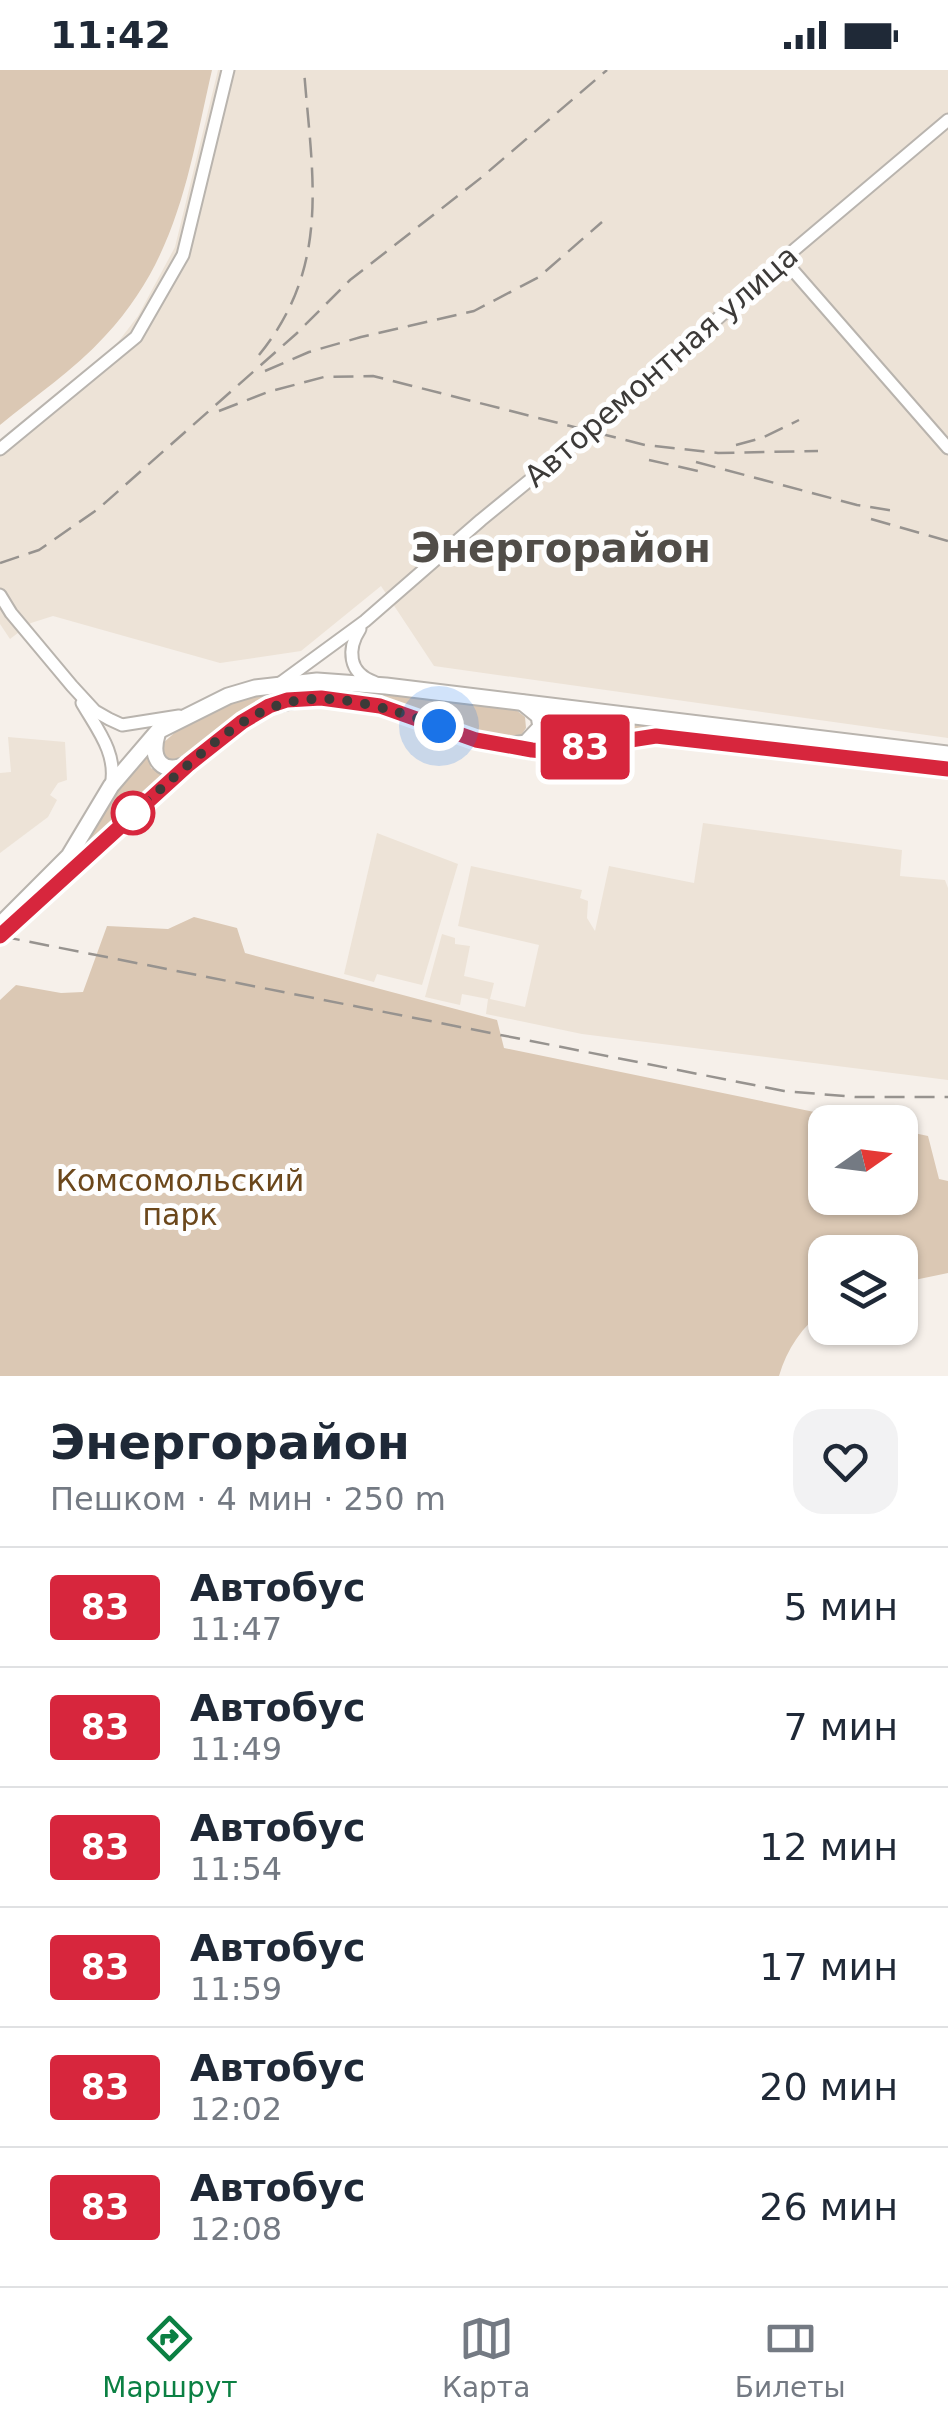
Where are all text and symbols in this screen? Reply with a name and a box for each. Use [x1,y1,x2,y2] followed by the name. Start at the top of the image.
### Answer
[50,13,171,57] text: 11:42
[517,238,805,494] street label: Авторемонтная улица
[411,525,711,571] district label: Энергорайон
[414,701,464,751] your location
[540,714,630,780] line badge: 83
[561,727,609,767] text: 83
[112,792,154,834] unlabelled marker
[808,1105,918,1215] north arrow
[808,1105,918,1345] map controls
[56,1163,304,1232] park label: Комсомольский парк
[808,1235,918,1345] button: layers
[793,1409,898,1514] button: heart
[50,1414,410,1470] text: Энергорайон
[50,1480,446,1518] text: Пешком · 4 мин · 250 m
[190,1566,365,1610] text: Автобус
[784,1585,898,1629] text: 5 мин
[81,1587,129,1627] text: 83
[190,1610,282,1648] text: 11:47
[190,1686,365,1730] text: Автобус
[784,1705,898,1749] text: 7 мин
[81,1707,129,1747] text: 83
[190,1730,282,1768] text: 11:49
[190,1806,365,1850] text: Автобус
[759,1825,898,1869] text: 12 мин
[81,1827,129,1867] text: 83
[190,1850,282,1888] text: 11:54
[190,1926,365,1970] text: Автобус
[759,1945,898,1989] text: 17 мин
[81,1947,129,1987] text: 83
[190,1970,282,2008] text: 11:59
[190,2046,365,2090] text: Автобус
[759,2065,898,2109] text: 20 мин
[81,2067,129,2107] text: 83
[190,2090,282,2128] text: 12:02
[190,2166,365,2210] text: Автобус
[759,2185,898,2229] text: 26 мин
[81,2187,129,2227] text: 83
[190,2210,282,2248] text: 12:08
[102,2311,238,2404] tab: Маршрут
[442,2311,530,2404] tab: Карта
[735,2311,846,2404] tab: Билеты

